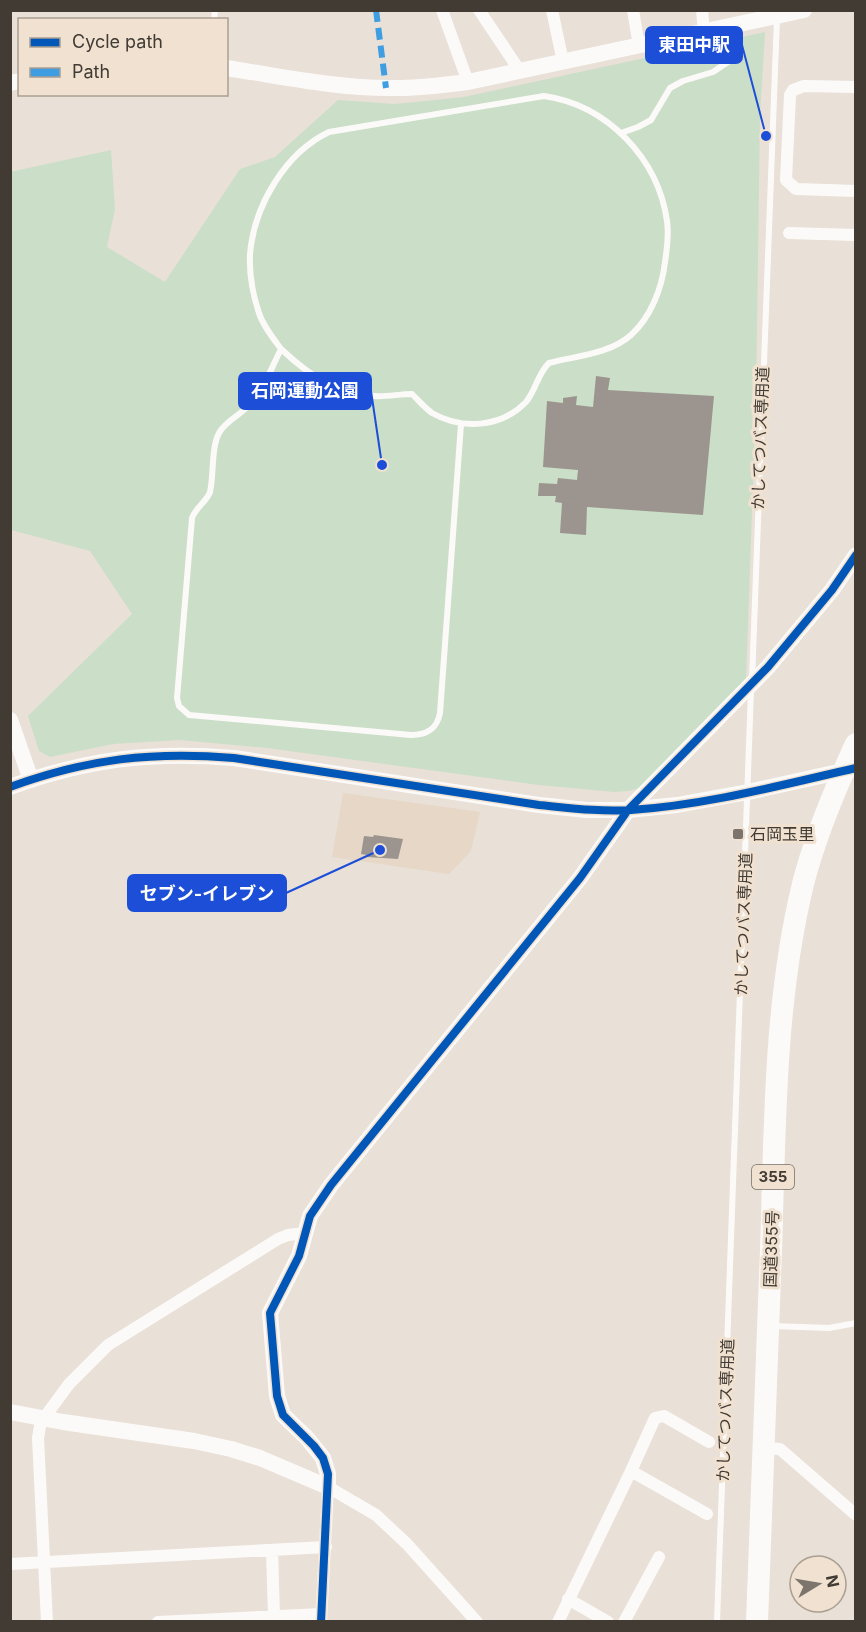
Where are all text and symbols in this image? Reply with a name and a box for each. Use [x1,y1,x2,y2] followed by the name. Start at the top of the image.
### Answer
[18,18,228,96] legend
[646,27,742,63] callout: 東田中駅
[72,31,163,52] text: Cycle path
[658,34,730,55] text: 東田中駅
[72,61,110,82] text: Path
[748,366,772,510] street label: かしてつバス専用道
[239,373,371,409] callout: 石岡運動公園
[251,380,359,401] text: 石岡運動公園
[750,824,814,844] place label: 石岡玉里
[731,827,745,841] marker: 石岡玉里
[731,852,755,996] street label: かしてつバス専用道
[128,875,286,911] callout: セブン-イレブン
[140,883,274,904] text: セブン-イレブン
[752,1165,794,1189] road number: 355
[760,1210,782,1288] street label: 国道355号
[713,1338,737,1482] street label: かしてつバス専用道
[788,1554,848,1614] north arrow
[822,1573,844,1589] text: N

